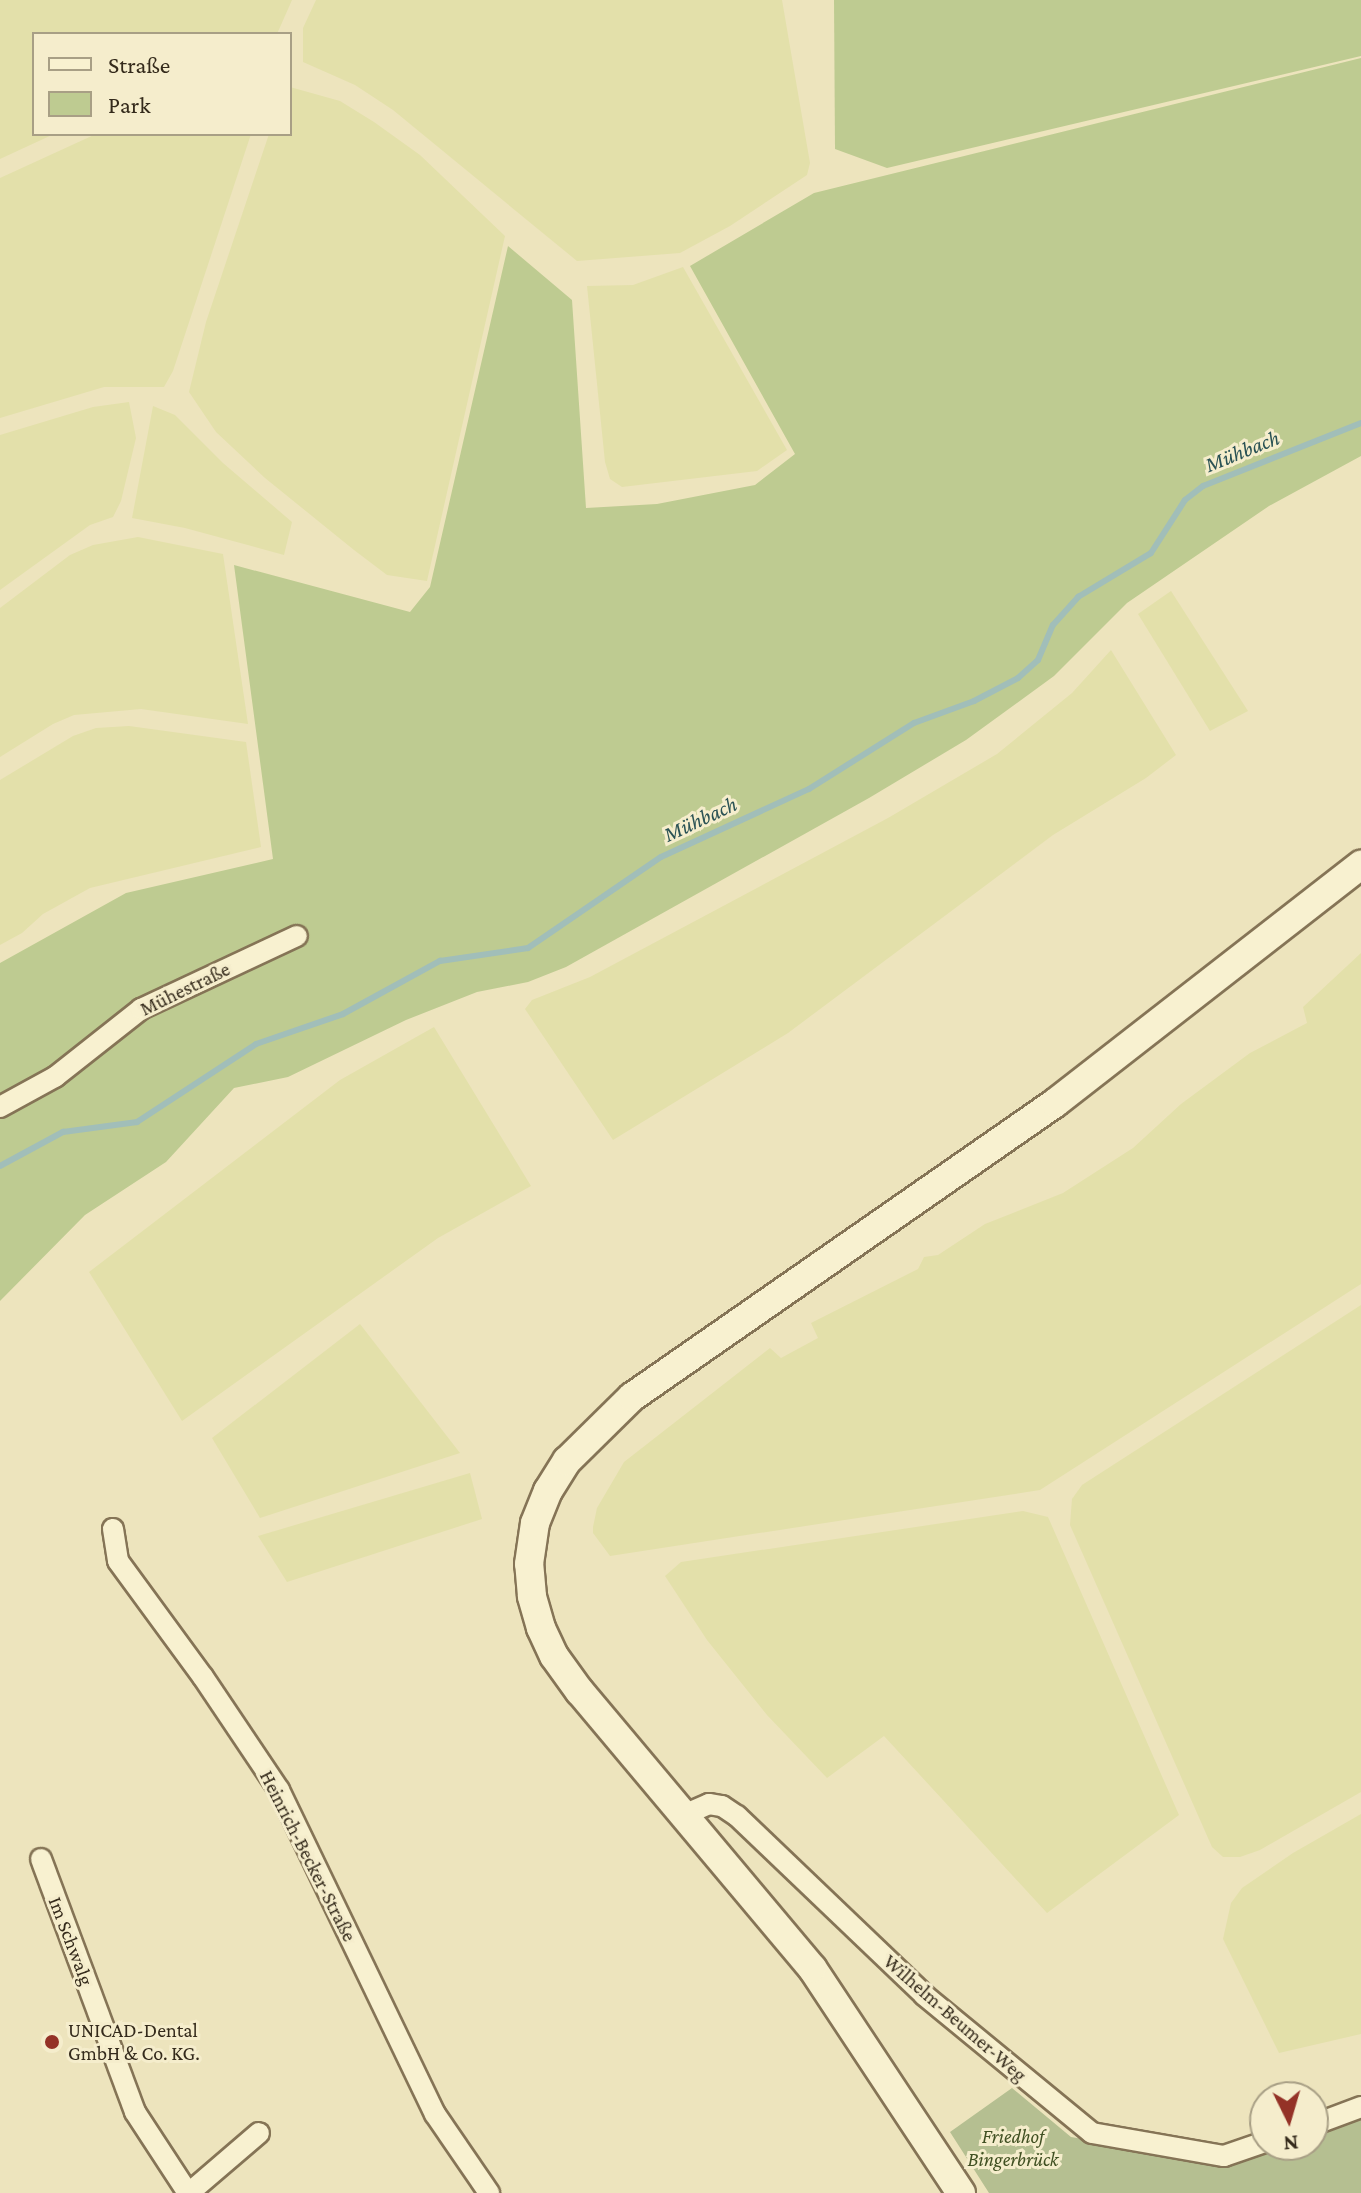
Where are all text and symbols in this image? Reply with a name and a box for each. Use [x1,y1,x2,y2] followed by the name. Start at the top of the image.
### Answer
[32,32,292,136] legend
[108,51,170,78] text: Straße
[108,91,151,118] text: Park
[1201,424,1283,478] water label: Mühbach
[659,791,741,847] water label: Mühbach
[136,957,234,1021] street label: Mühestraße
[254,1766,362,1946] street label: Heinrich-Becker-Straße
[43,1893,99,1989] street label: Im Schwalg
[879,1949,1031,2087] street label: Wilhelm-Beumer-Weg
[68,2018,200,2065] place label: UNICAD-Dental GmbH & Co. KG.
[43,2033,61,2051] marker: UNICAD-Dental GmbH & Co. KG.
[1249,2081,1329,2161] north arrow
[967,2124,1059,2171] park label: Friedhof Bingerbrück
[1282,2130,1300,2157] text: N

